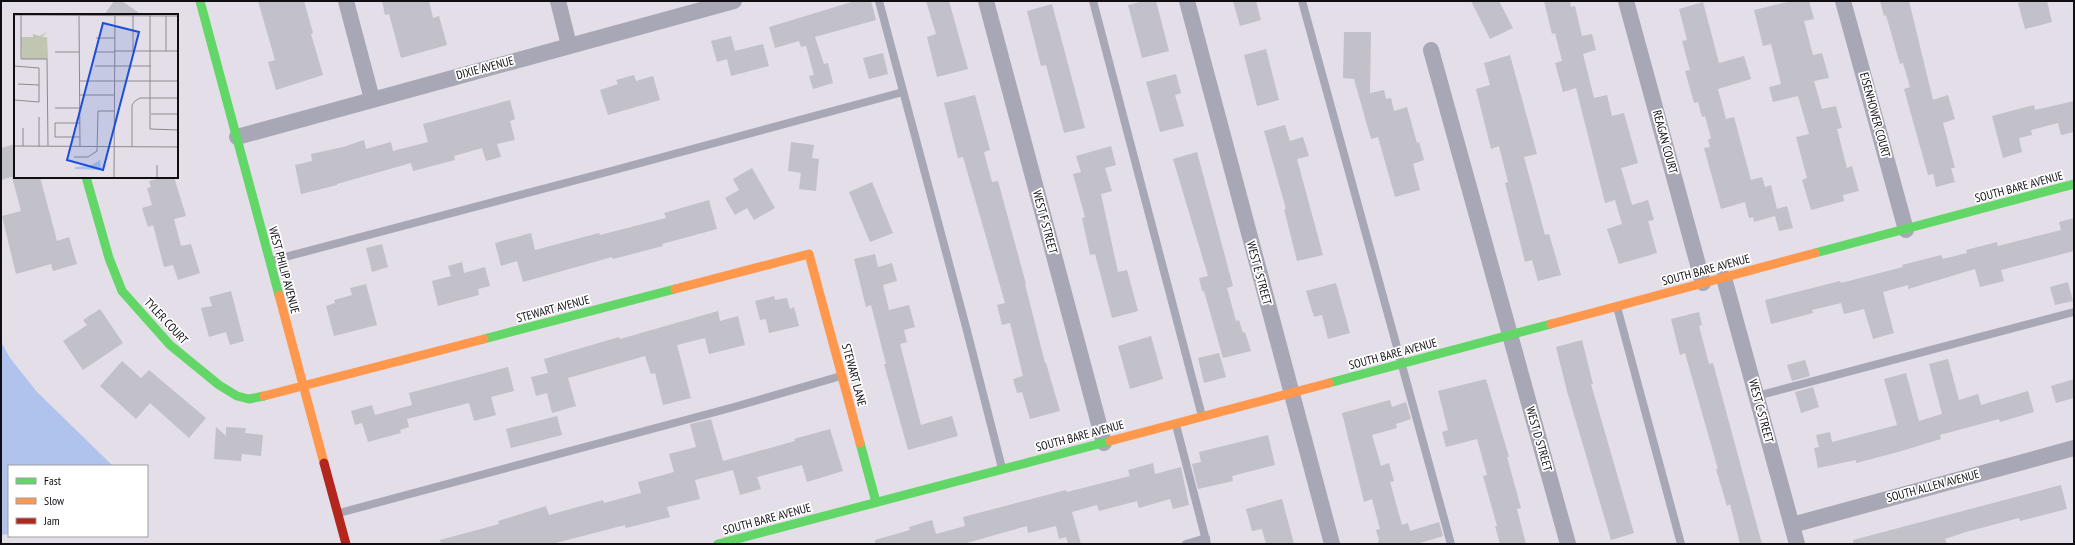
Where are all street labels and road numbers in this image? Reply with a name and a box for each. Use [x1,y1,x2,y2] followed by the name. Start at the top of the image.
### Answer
[454,53,515,82] street label: DIXIE AVENUE
[1857,71,1894,160] street label: EISENHOWER COURT
[1650,108,1681,176] street label: REAGAN COURT
[1973,168,2065,205] street label: SOUTH BARE AVENUE
[1030,188,1061,256] street label: WEST F STREET
[266,225,303,315] street label: WEST PHILIP AVENUE
[1244,239,1275,307] street label: WEST E STREET
[1660,251,1752,288] street label: SOUTH BARE AVENUE
[515,292,591,326] street label: STEWART AVENUE
[141,294,192,347] street label: TYLER COURT
[1347,335,1439,372] street label: SOUTH BARE AVENUE
[839,342,870,408] street label: STEWART LANE
[1746,377,1777,445] street label: WEST C STREET
[1523,405,1556,474] street label: WEST D STREET
[1034,417,1126,454] street label: SOUTH BARE AVENUE
[1885,466,1981,505] street label: SOUTH ALLEN AVENUE
[721,500,813,537] street label: SOUTH BARE AVENUE

